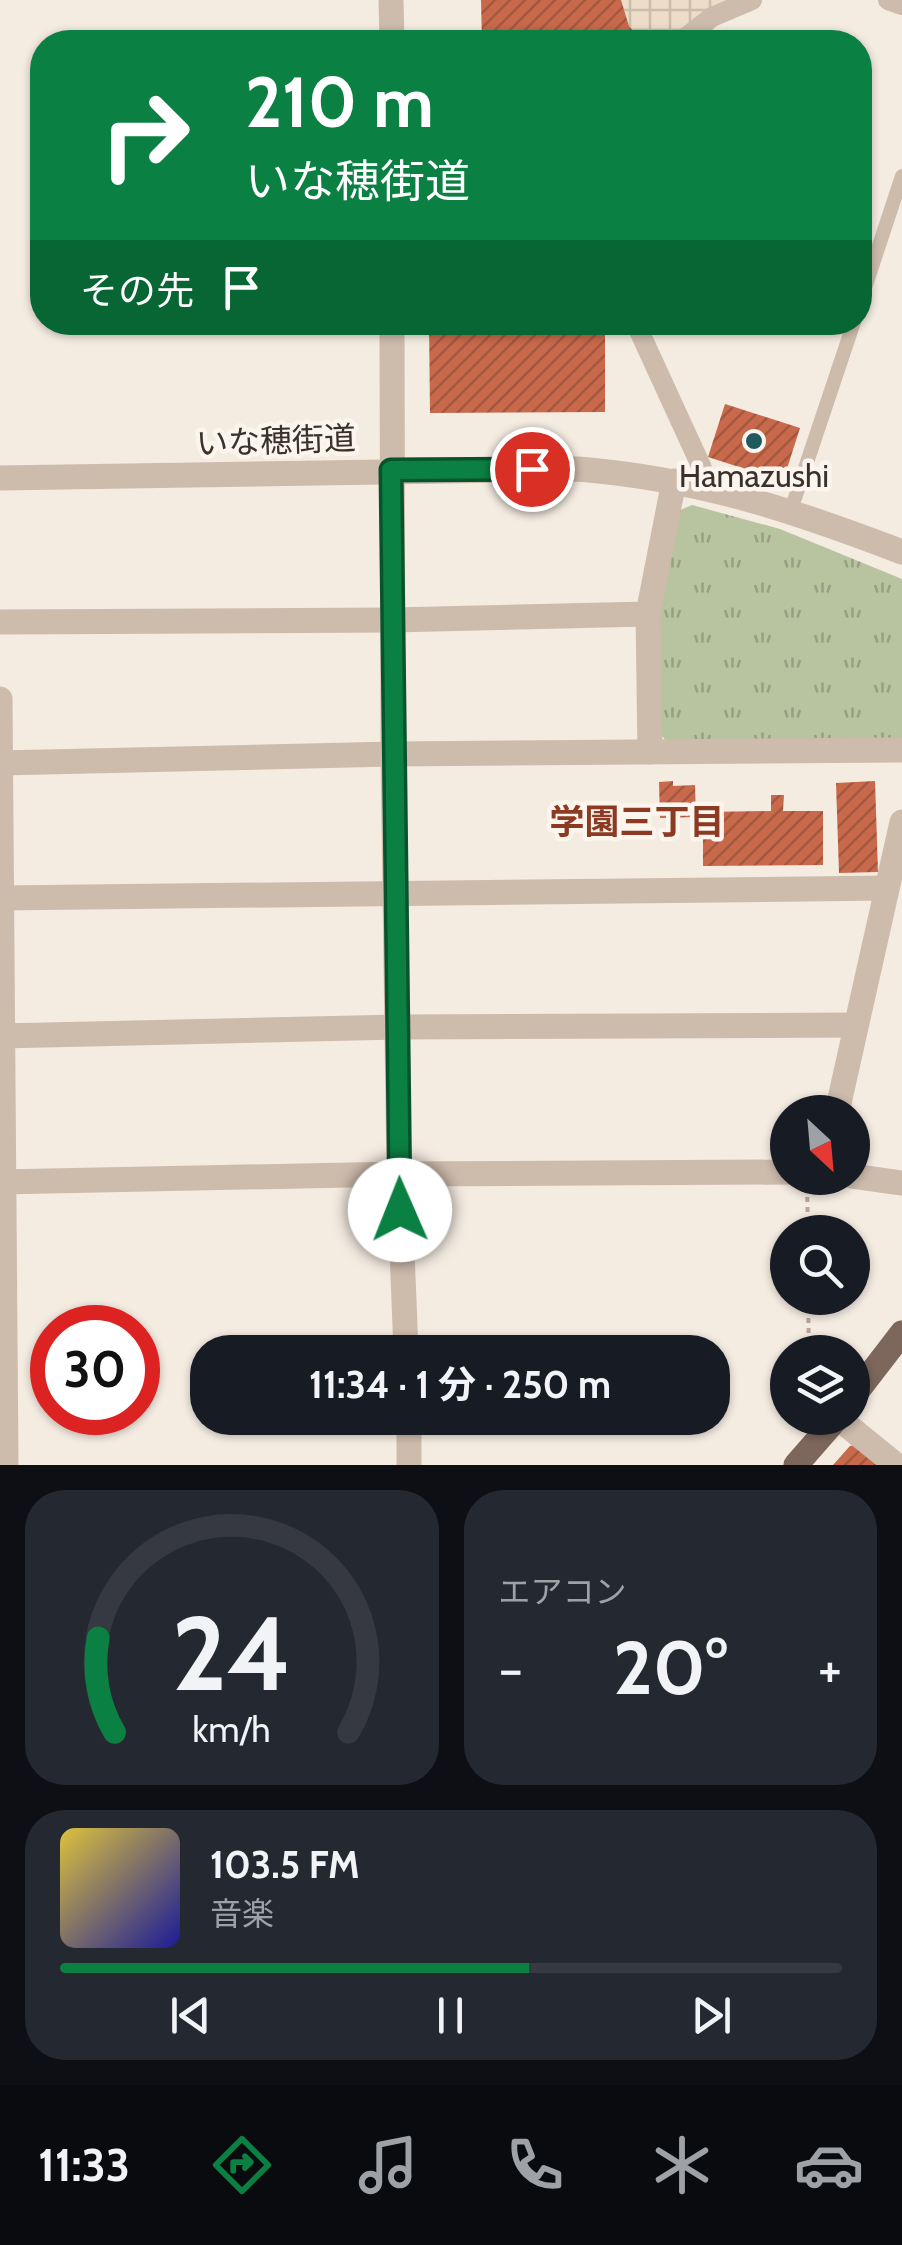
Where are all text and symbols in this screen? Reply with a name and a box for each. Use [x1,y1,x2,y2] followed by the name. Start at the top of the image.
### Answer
[245,59,434,145] text: 210 m
[80,70,210,200] icon: right
[245,154,470,208] text: いな穂街道
[214,260,269,315] icon: arrive
[80,267,194,314] text: その先
[195,418,357,463] street label: いな穂街道
[490,427,575,512] pin
[743,430,765,452] marker: Hamazushi
[505,442,560,497] icon: arrive
[679,456,829,495] place label: Hamazushi
[549,800,725,843] district label: 学園三丁目
[770,1095,870,1195] north arrow
[770,1095,870,1435] map controls
[348,1158,452,1262] position arrow
[770,1215,870,1315] button: search
[30,1305,160,1435] speed limit sign: 30
[770,1335,870,1435] button: layers
[309,1361,611,1408] text: 11:34 · 1 分 · 250 m
[499,1572,627,1611] text: エアコン
[172,1590,292,1716] text: 24
[613,1622,727,1713] text: 20°
[499,1635,523,1702] text: −
[818,1635,842,1702] text: +
[193,1708,271,1751] text: km/h
[210,1841,360,1888] text: 103.5 FM
[210,1894,274,1933] text: 音楽
[163,1988,218,2043] icon: previous
[423,1988,478,2043] icon: pause
[684,1988,739,2043] icon: next
[207,2130,277,2200] icon: directions
[353,2130,423,2200] icon: music
[500,2130,570,2200] icon: phone
[647,2130,717,2200] icon: climate
[794,2130,864,2200] icon: car
[38,2138,130,2192] text: 11:33

